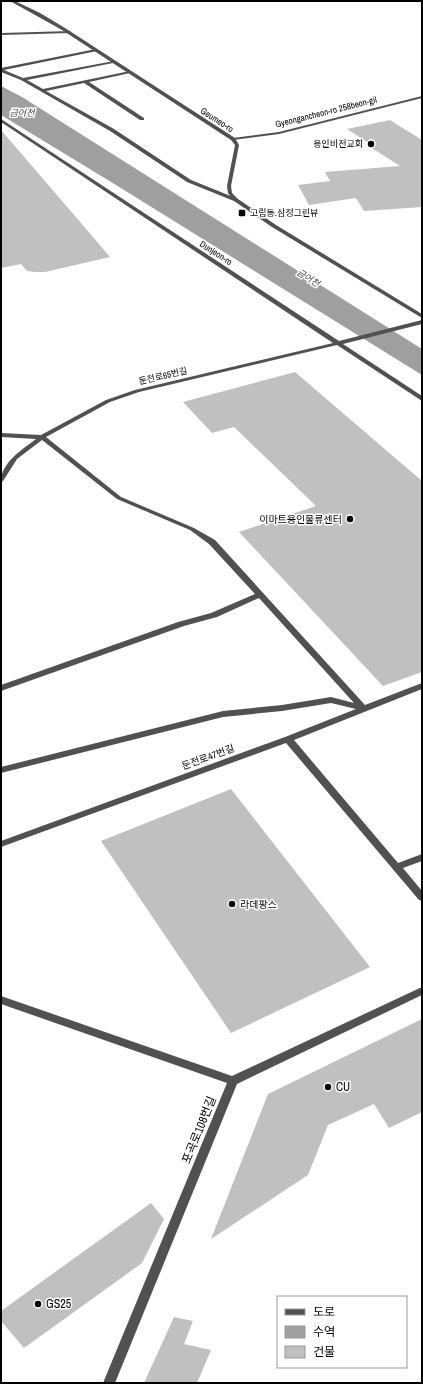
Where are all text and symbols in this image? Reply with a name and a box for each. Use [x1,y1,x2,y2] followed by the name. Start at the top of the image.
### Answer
[274,93,378,130] street label: Gyeongancheon-ro 258beon-gil
[198,105,236,135] street label: Geumeo-ro
[10,107,35,119] water label: 금어천
[313,138,363,150] place label: 용인비전교회
[366,139,376,149] marker: 용인비전교회
[250,207,318,219] place label: 고림동.삼정그린뷰
[237,208,247,218] marker: 고림동.삼정그린뷰
[197,238,235,268] street label: Dunjeon-ro
[294,266,322,290] water label: 금어천
[137,365,189,387] street label: 둔전로65번길
[259,513,342,526] place label: 이마트용인물류센터
[345,514,355,524] marker: 이마트용인물류센터
[180,741,236,773] street label: 둔전로47번길
[240,898,277,911] place label: 라데팡스
[227,899,237,909] marker: 라데팡스
[336,1079,350,1095] place label: CU
[323,1082,333,1092] marker: CU
[178,1094,220,1166] street label: 포곡로108번길
[46,1296,72,1312] place label: GS25
[277,1296,407,1368] legend
[33,1299,43,1309] marker: GS25
[313,1304,335,1320] text: 도로
[313,1324,335,1340] text: 수역
[313,1344,335,1360] text: 건물

